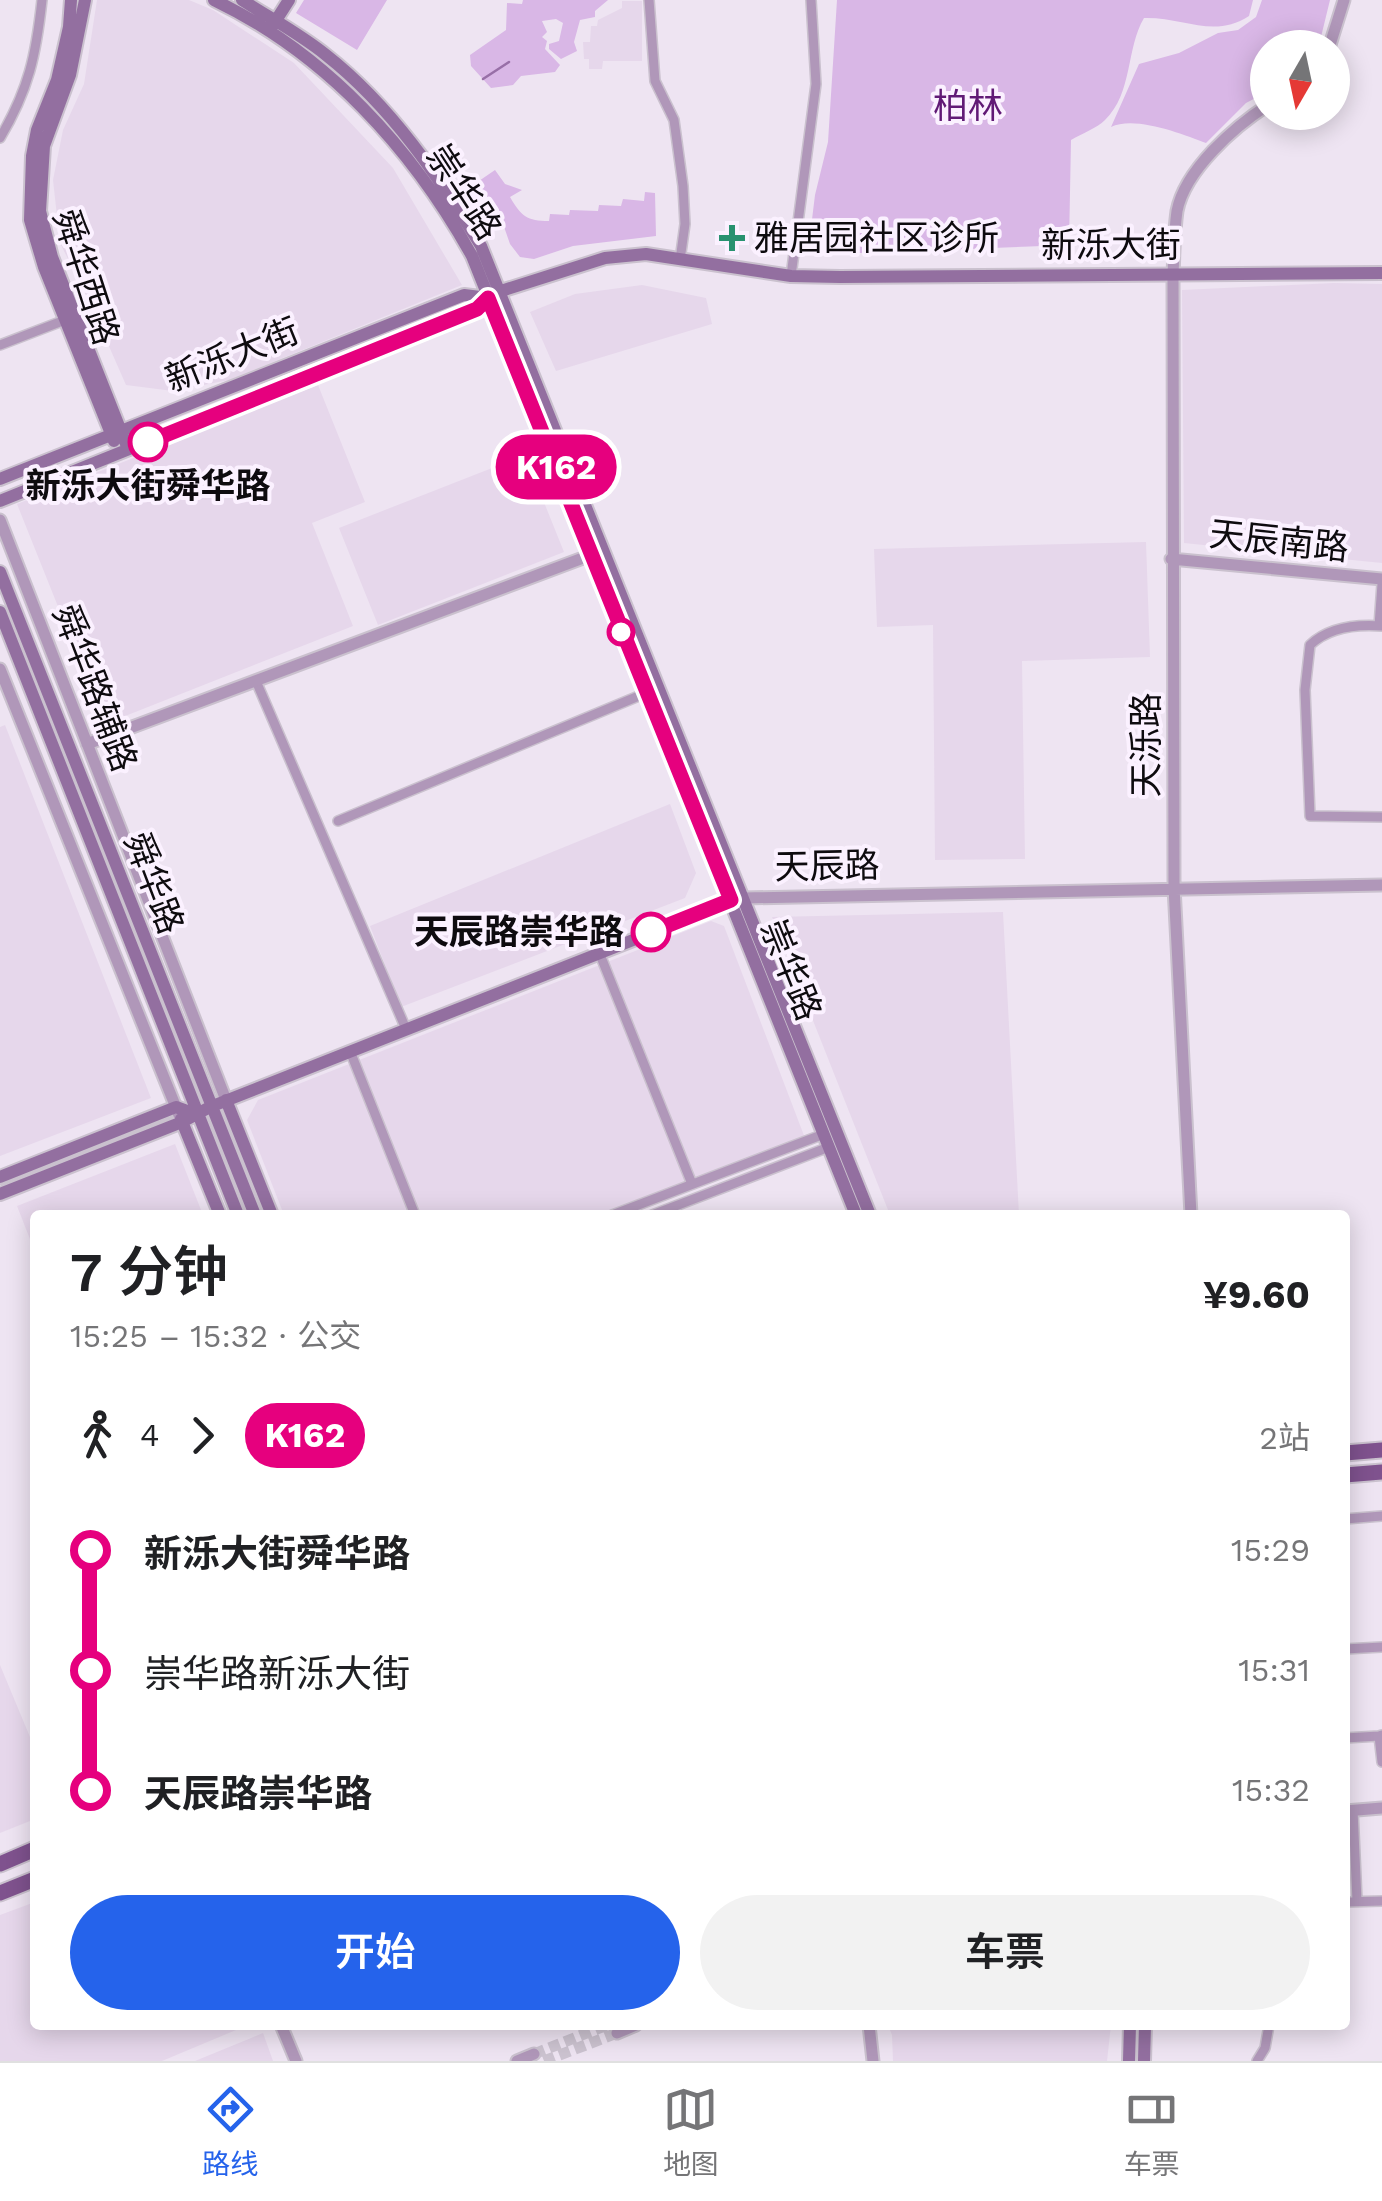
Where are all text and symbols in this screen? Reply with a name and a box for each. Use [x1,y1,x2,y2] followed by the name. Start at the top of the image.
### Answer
[1250,30,1350,130] north arrow
[1250,30,1350,130] map controls
[933,85,1003,127] park label: 柏林
[418,137,510,247] street label: 崇华路
[44,204,128,350] street label: 舜华西路
[754,217,999,259] place label: 雅居园社区诊所
[1041,224,1181,266] street label: 新泺大街
[719,225,745,251] marker: 雅居园社区诊所
[159,309,305,401] street label: 新泺大街
[129,423,167,461] marker: 新泺大街舜华路
[486,434,626,500] line badge: K162
[516,446,596,488] text: K162
[25,465,271,507] place label: 新泺大街舜华路
[1207,513,1351,569] street label: 天辰南路
[44,599,146,777] street label: 舜华路辅路
[608,619,634,645] unlabelled marker
[1125,692,1167,798] street label: 天泺路
[116,826,192,940] street label: 舜华路
[774,844,880,888] street label: 天辰路
[414,911,624,953] place label: 天辰路崇华路
[632,913,670,951] marker: 天辰路崇华路
[752,913,830,1027] street label: 崇华路
[70,1240,228,1304] text: 7 分钟
[1203,1273,1310,1317] text: ¥9.60
[70,1317,361,1355] text: 15:25 – 15:32 · 公交
[70,1408,125,1463] icon: walk
[175,1408,230,1463] icon: forward
[265,1414,345,1456] text: K162
[140,1416,160,1454] text: 4
[1259,1419,1310,1457] text: 2站
[1231,1531,1310,1569] text: 15:29
[144,1532,410,1576] text: 新泺大街舜华路
[1238,1651,1310,1689] text: 15:31
[144,1652,410,1696] text: 崇华路新泺大街
[1232,1771,1310,1809] text: 15:32
[144,1772,372,1816] text: 天辰路崇华路
[70,1895,680,2010] button: 开始
[700,1895,1310,2010] button: 车票
[202,2082,258,2182] tab: 路线
[663,2082,719,2182] tab: 地图
[1124,2082,1180,2182] tab: 车票

